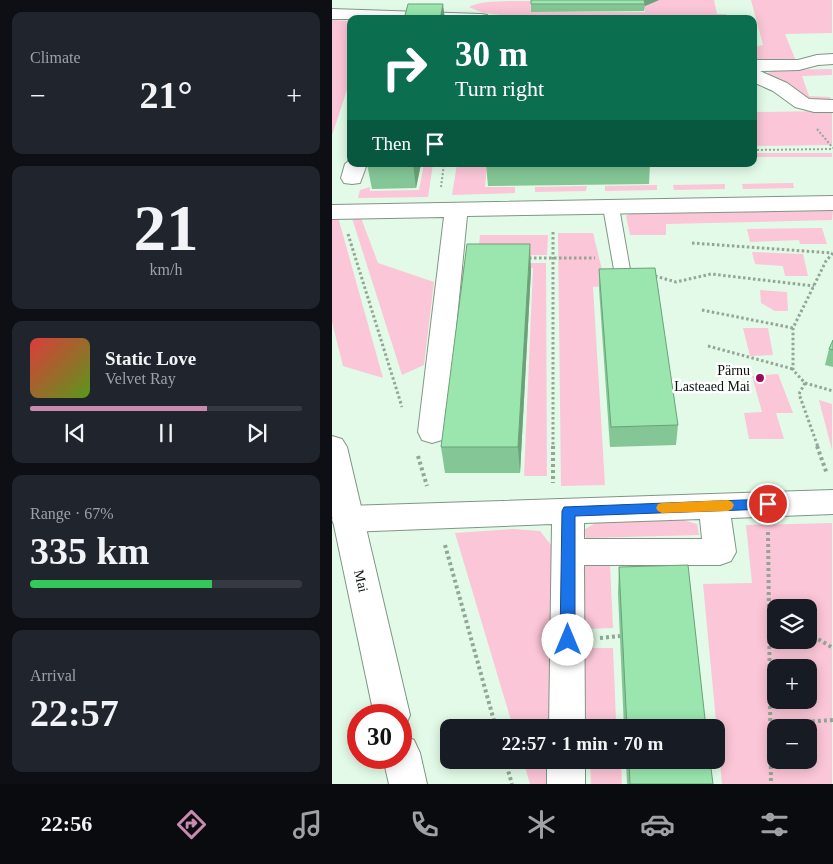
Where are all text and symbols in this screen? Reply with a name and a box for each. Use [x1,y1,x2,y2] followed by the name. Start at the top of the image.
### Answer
[372,35,437,100] icon: right
[455,35,528,74] text: 30 m
[30,49,81,66] text: Climate
[139,74,193,116] text: 21°
[455,76,544,101] text: Turn right
[30,80,46,111] text: −
[286,80,302,111] text: +
[421,130,449,158] icon: arrive
[372,133,411,154] text: Then
[134,192,199,264] text: 21
[150,261,182,278] text: km/h
[105,348,196,369] text: Static Love
[674,363,750,394] place label: Pärnu Lasteaed Mai
[105,370,176,387] text: Velvet Ray
[754,372,766,384] marker: Pärnu Lasteaed Mai
[61,419,89,447] icon: previous
[152,419,180,447] icon: pause
[243,419,271,447] icon: next
[747,483,789,525] pin
[754,490,782,518] icon: arrive
[30,505,114,522] text: Range · 67%
[30,530,149,572] text: 335 km
[351,568,371,594] street label: Mai
[767,599,817,769] map controls
[767,599,817,649] button: layers
[541,613,593,665] position arrow
[767,659,817,709] button: +
[30,667,76,684] text: Arrival
[30,692,119,734] text: 22:57
[347,704,412,769] speed limit sign: 30
[767,719,817,769] button: −
[502,733,663,754] text: 22:57 · 1 min · 70 m
[174,807,209,842] icon: directions
[290,807,325,842] icon: music
[407,807,442,842] icon: phone
[524,807,559,842] icon: climate
[640,807,675,842] icon: car
[757,807,792,842] icon: filters
[41,811,92,836] text: 22:56

